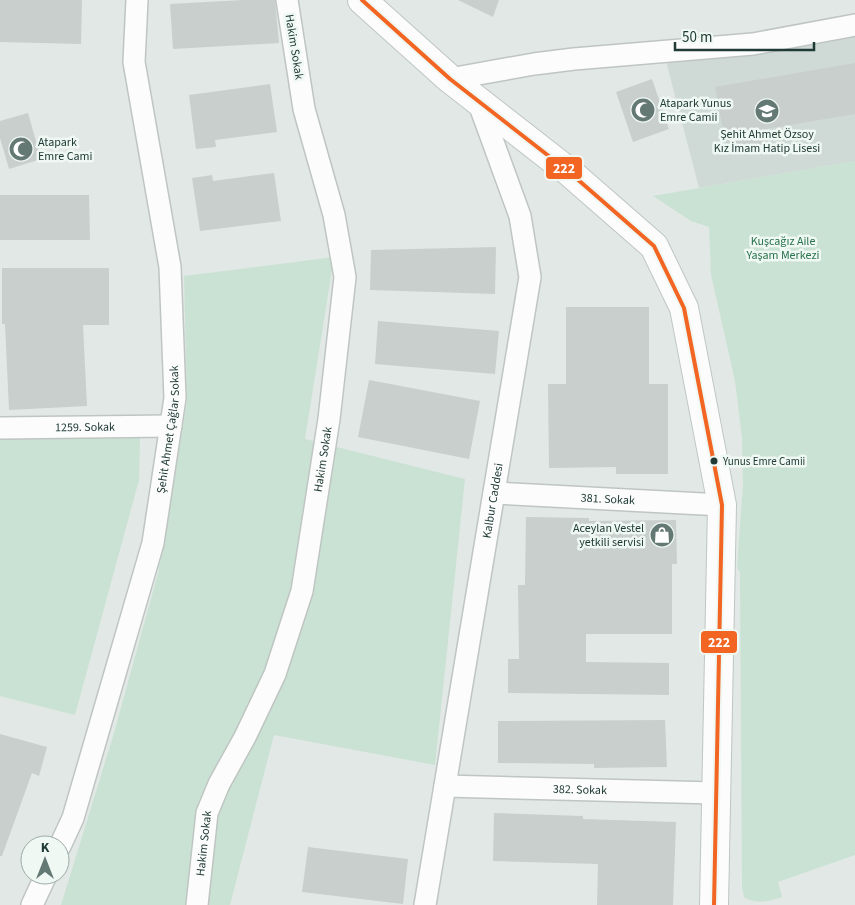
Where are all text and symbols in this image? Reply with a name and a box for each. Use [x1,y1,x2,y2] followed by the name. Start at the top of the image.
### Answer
[280,13,308,81] street label: Hakim Sokak
[675,20,814,52] scale bar
[682,27,712,48] text: 50 m
[660,95,731,126] place label: Atapark Yunus Emre Camii
[630,97,656,123] mosque icon: Atapark Yunus Emre Camii
[754,98,780,124] school or university icon: Şehit Ahmet Özsoy Kız İmam Hatip Lisesi
[714,126,820,157] place label: Şehit Ahmet Özsoy Kız İmam Hatip Lisesi
[38,134,93,165] place label: Atapark Emre Cami
[8,136,34,162] mosque icon: Atapark Emre Cami
[545,156,583,180] line badge: 222
[553,159,575,179] text: 222
[746,233,820,264] park label: Kuşcağız Aile Yaşam Merkezi
[152,365,184,495] street label: Şehit Ahmet Çağlar Sokak
[55,418,115,436] street label: 1259. Sokak
[309,425,336,493] street label: Hakim Sokak
[722,454,805,469] place label: Yunus Emre Camii
[709,456,719,466] marker: Yunus Emre Camii
[478,462,507,540] street label: Kalbur Caddesi
[580,489,635,509] street label: 381. Sokak
[573,520,644,551] place label: Aceylan Vestel yetkili servisi
[649,522,675,548] shop icon: Aceylan Vestel yetkili servisi
[700,630,738,654] line badge: 222
[708,633,730,653] text: 222
[553,780,607,799] street label: 382. Sokak
[192,810,216,877] street label: Hakim Sokak
[20,835,70,885] north arrow
[41,838,50,858] text: K

